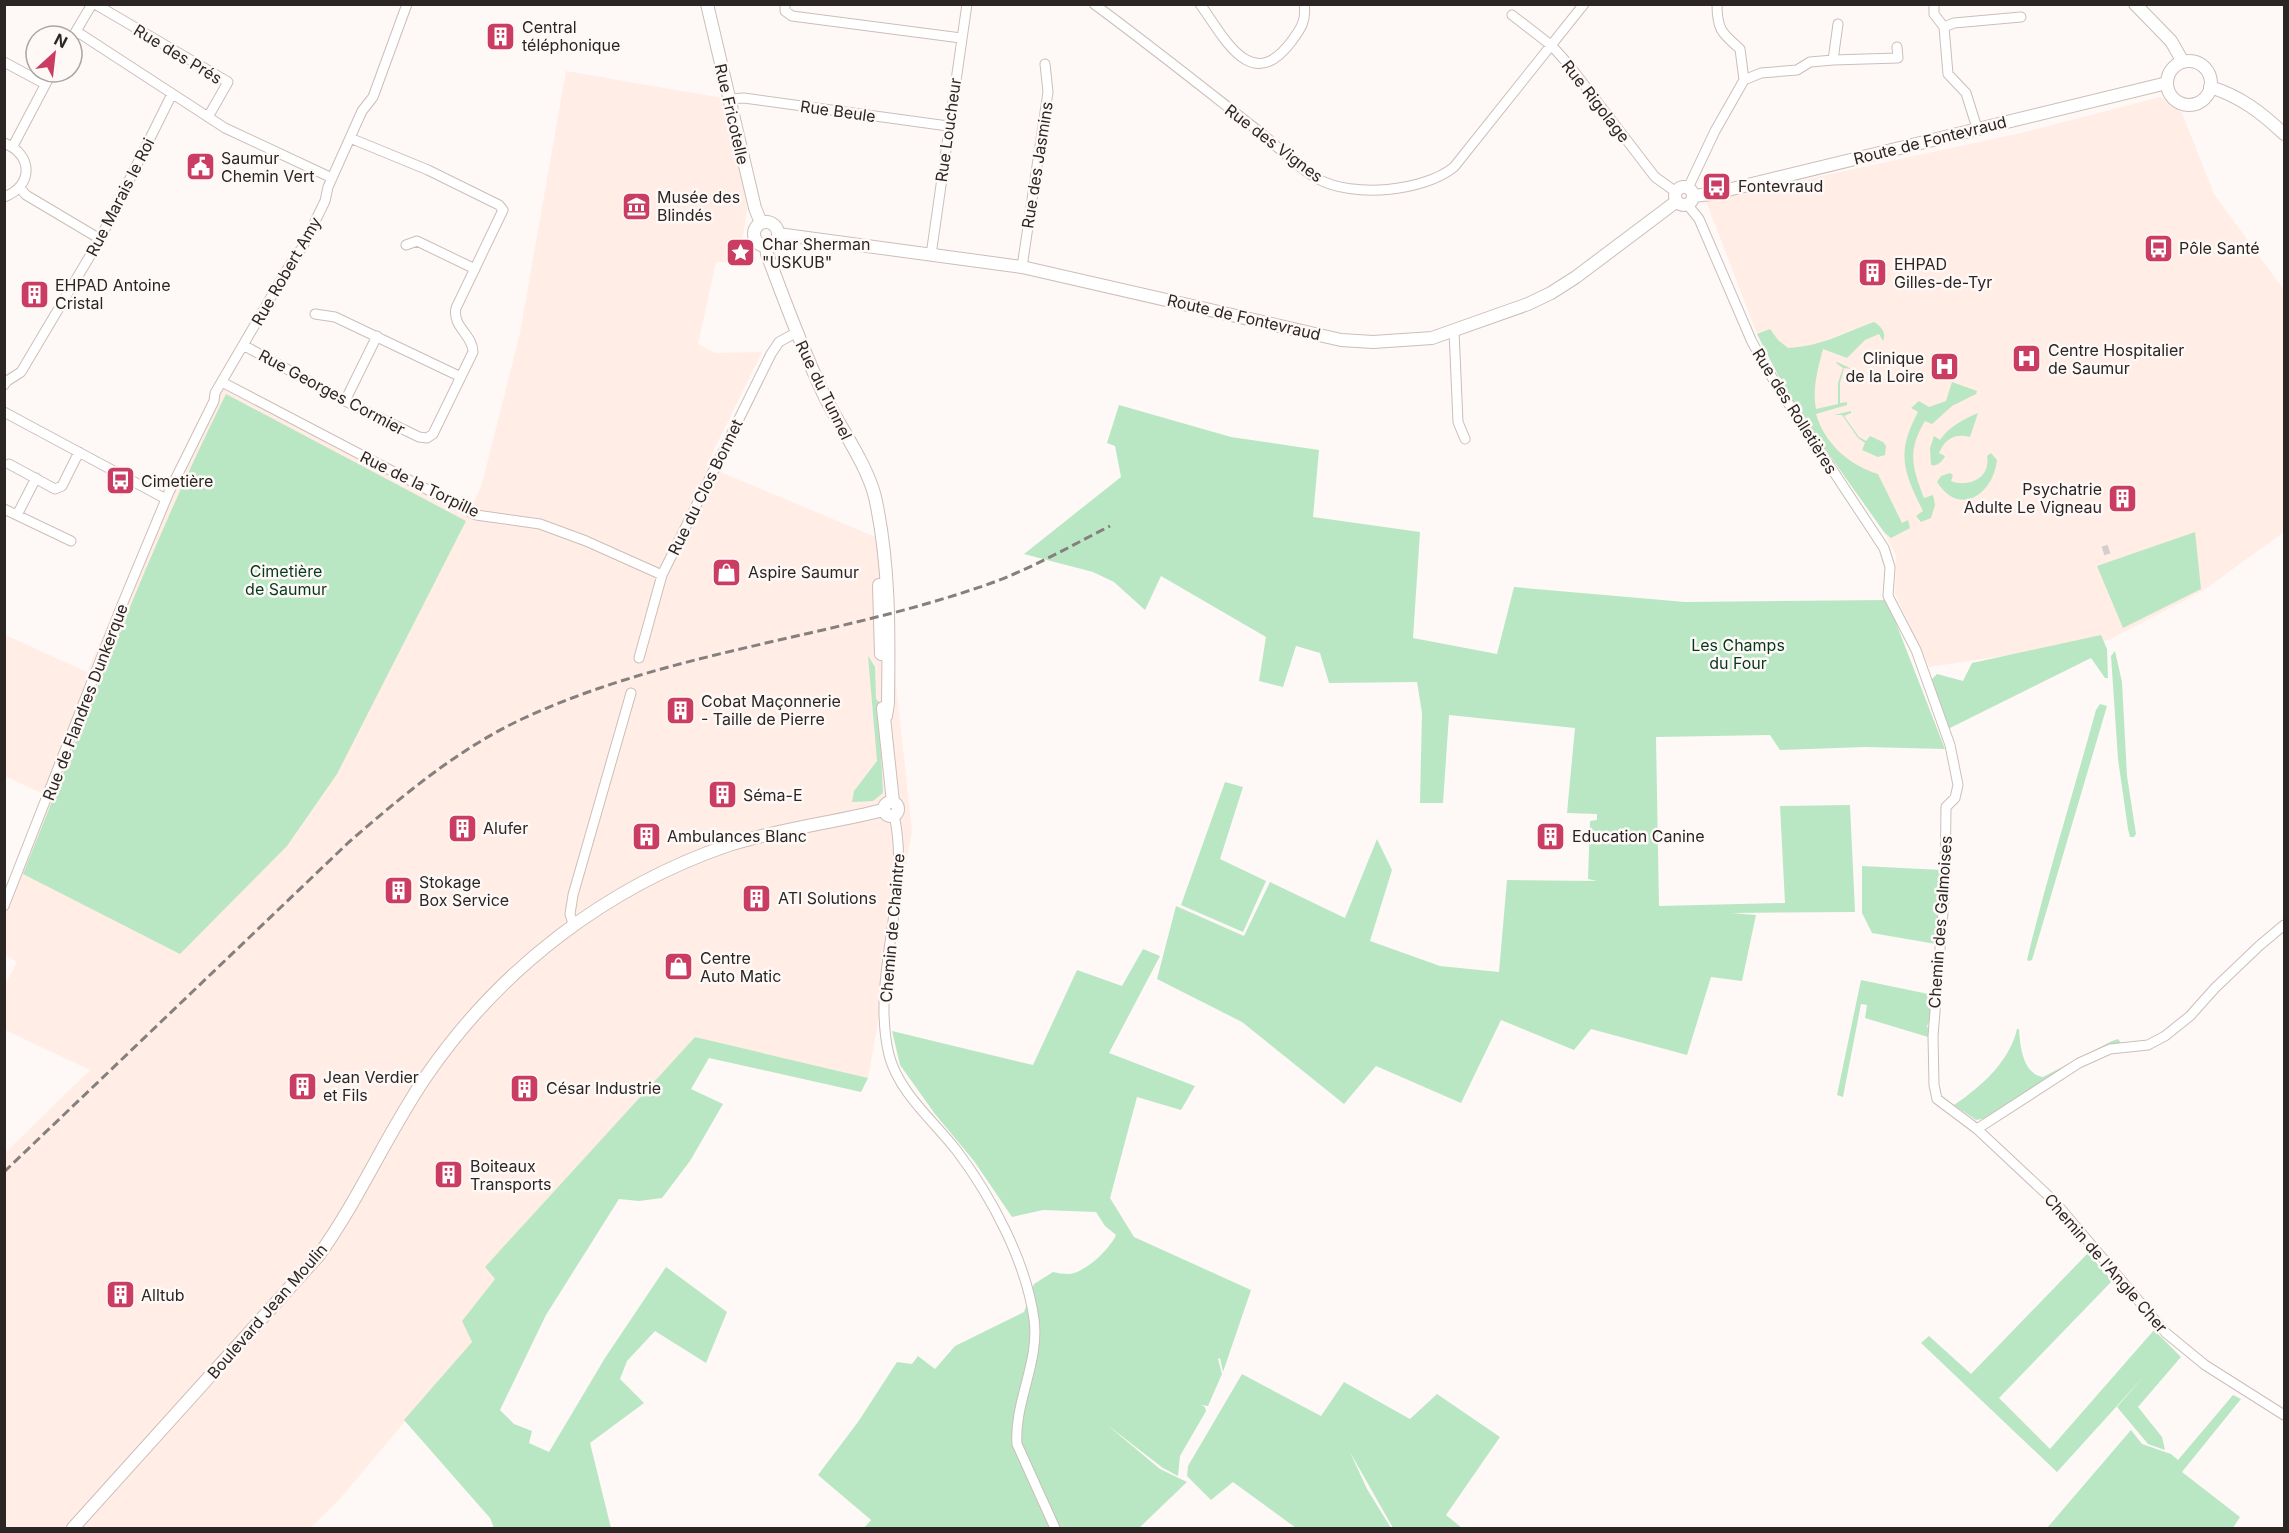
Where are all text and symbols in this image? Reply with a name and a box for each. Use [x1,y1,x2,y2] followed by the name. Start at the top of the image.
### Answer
[522,17,620,55] place label: Central téléphonique
[130,20,226,88] street label: Rue des Prés
[485,20,517,52] building icon: Central téléphonique
[24,24,84,84] north arrow
[51,29,71,52] text: N
[1558,56,1634,146] street label: Rue Rigolage
[711,62,753,166] street label: Rue Fricotelle
[931,77,965,183] street label: Rue Loucheur
[799,96,877,126] street label: Rue Beule
[1017,100,1057,230] street label: Rue des Jasmins
[1221,100,1327,186] street label: Rue des Vignes
[1851,111,2009,169] street label: Route de Fontevraud
[82,135,158,259] street label: Rue Marais le Roi
[221,148,314,186] place label: Saumur Chemin Vert
[184,151,216,183] public building icon: Saumur Chemin Vert
[1701,170,1733,202] bus stop icon: Fontevraud
[1738,176,1823,196] place label: Fontevraud
[657,187,740,225] place label: Musée des Blindés
[620,190,652,222] museum icon: Musée des Blindés
[247,213,325,329] street label: Rue Robert Amy
[2142,232,2174,264] bus stop icon: Pôle Santé
[762,234,870,272] place label: Char Sherman "USKUB"
[725,237,757,269] place icon: Char Sherman "USKUB"
[2179,238,2260,258] place label: Pôle Santé
[1894,254,1992,292] place label: EHPAD Gilles-de-Tyr
[1857,257,1889,289] building icon: EHPAD Gilles-de-Tyr
[55,275,170,313] place label: EHPAD Antoine Cristal
[18,278,50,310] building icon: EHPAD Antoine Cristal
[1165,290,1323,344] street label: Route de Fontevraud
[791,337,857,443] street label: Rue du Tunnel
[2048,340,2184,378] place label: Centre Hospitalier de Saumur
[2011,343,2043,375] hospital icon: Centre Hospitalier de Saumur
[1748,344,1842,478] street label: Rue des Rolletières
[255,345,409,439] street label: Rue Georges Cormier
[1845,348,1924,386] place label: Clinique de la Loire
[1929,351,1961,383] hospital icon: Clinique de la Loire
[663,416,747,558] street label: Rue du Clos Bonnet
[357,446,483,522] street label: Rue de la Torpille
[104,465,136,497] bus stop icon: Cimetière
[141,471,213,491] place label: Cimetière
[1964,479,2102,517] place label: Psychatrie Adulte Le Vigneau
[2107,482,2139,514] building icon: Psychatrie Adulte Le Vigneau
[711,556,743,588] shop icon: Aspire Saumur
[245,561,327,599] park label: Cimetière de Saumur
[748,562,859,582] place label: Aspire Saumur
[38,601,132,803] street label: Rue de Flandres Dunkerque
[1691,635,1785,673] park label: Les Champs du Four
[701,691,841,729] place label: Cobat Maçonnerie - Taille de Pierre
[664,694,696,726] building icon: Cobat Maçonnerie - Taille de Pierre
[706,779,738,811] building icon: Séma-E
[743,785,803,805] place label: Séma-E
[446,812,478,844] building icon: Alufer
[483,818,528,838] place label: Alufer
[630,820,662,852] building icon: Ambulances Blanc
[1535,820,1567,852] building icon: Education Canine
[667,826,807,846] place label: Ambulances Blanc
[1572,826,1705,846] place label: Education Canine
[1924,835,1956,1009] street label: Chemin des Galmoises
[876,853,908,1003] street label: Chemin de Chaintre
[419,872,509,910] place label: Stokage Box Service
[382,875,414,907] building icon: Stokage Box Service
[741,882,773,914] building icon: ATI Solutions
[778,888,877,908] place label: ATI Solutions
[700,948,781,986] place label: Centre Auto Matic
[663,951,695,983] shop icon: Centre Auto Matic
[323,1067,419,1105] place label: Jean Verdier et Fils
[286,1070,318,1102] building icon: Jean Verdier et Fils
[509,1072,541,1104] building icon: César Industrie
[546,1078,661,1098] place label: César Industrie
[470,1156,552,1194] place label: Boiteaux Transports
[433,1159,465,1191] building icon: Boiteaux Transports
[2040,1189,2172,1337] street label: Chemin de l'Angle Cher
[203,1239,331,1383] street label: Boulevard Jean Moulin
[104,1279,136,1311] building icon: Alltub
[141,1285,185,1305] place label: Alltub

